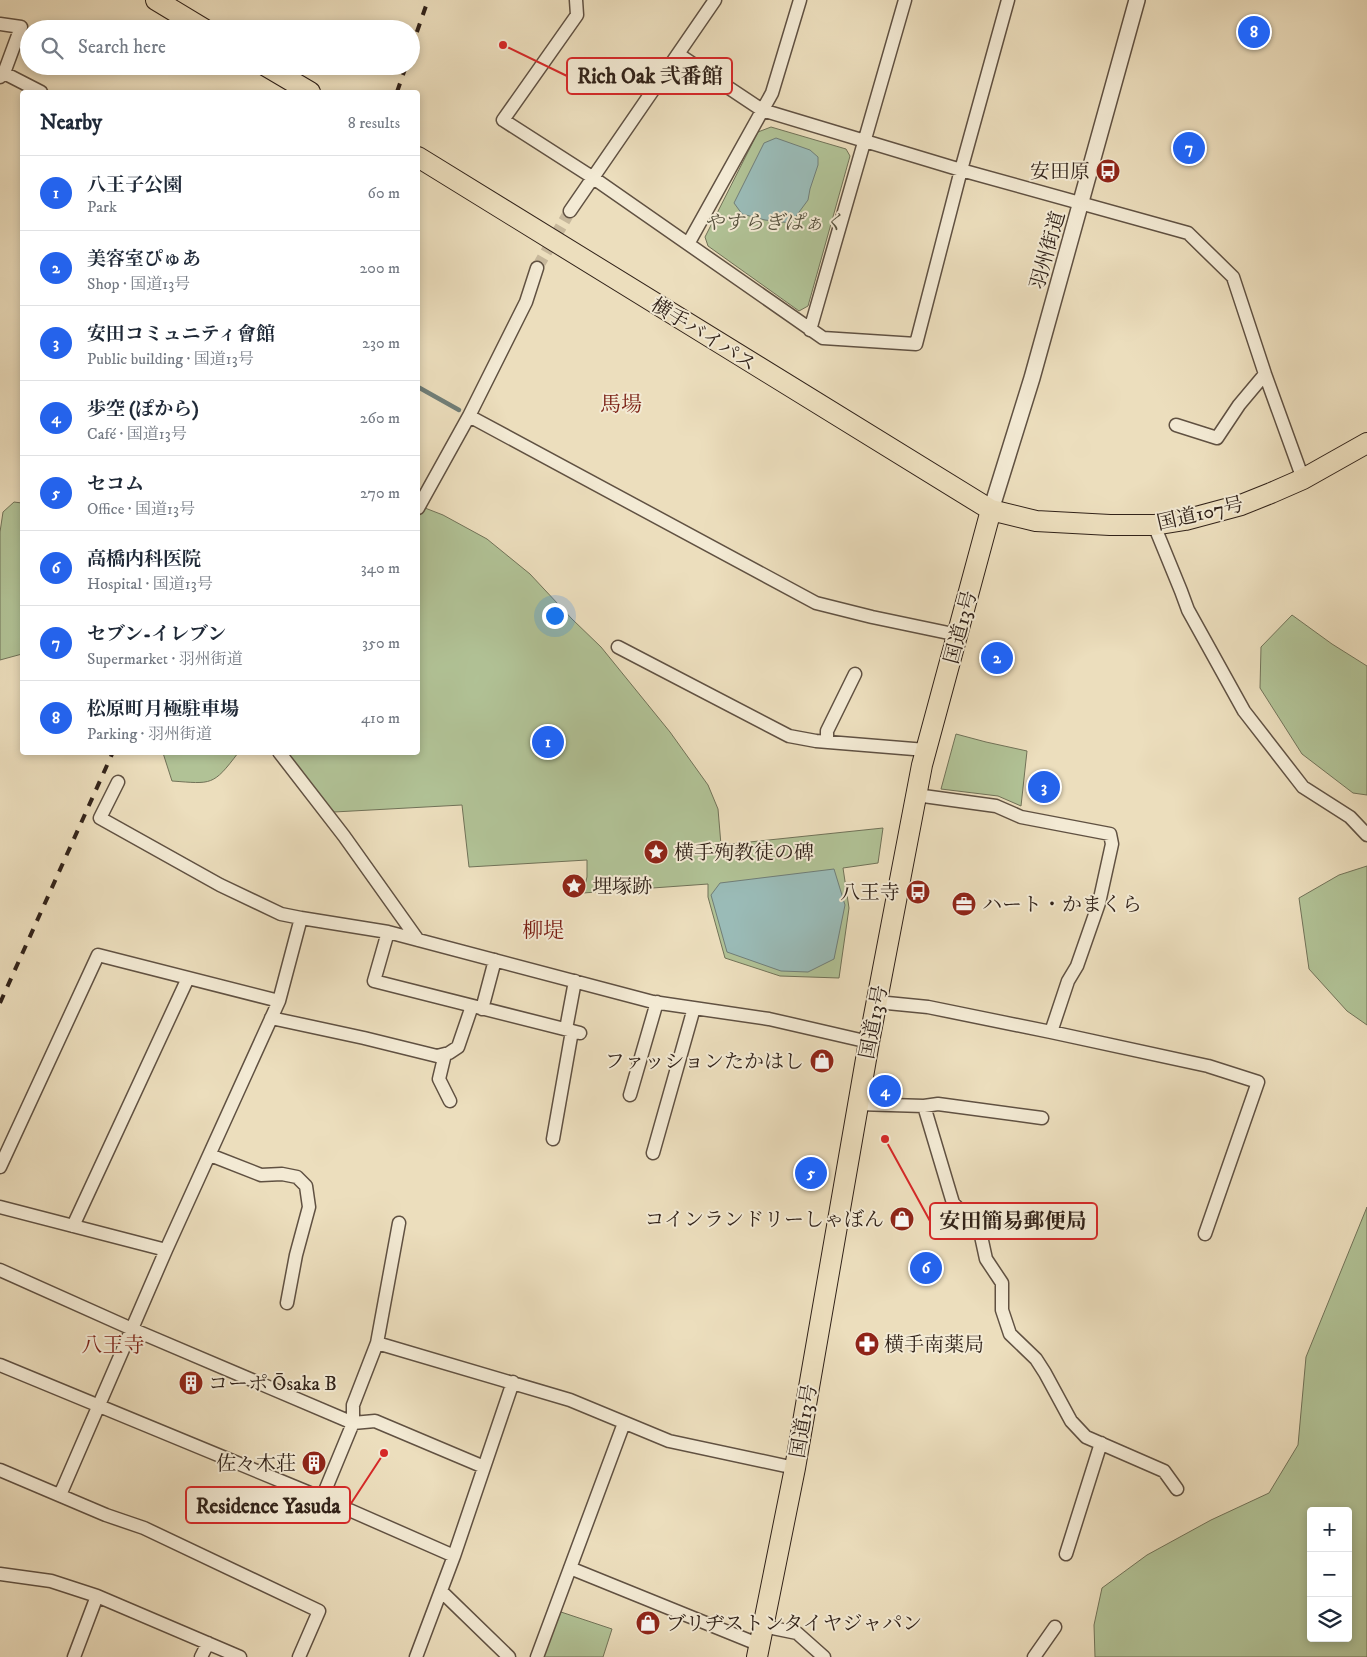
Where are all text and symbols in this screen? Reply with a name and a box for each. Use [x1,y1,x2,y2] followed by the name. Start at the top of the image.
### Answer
[1238,13,1270,51] pin: 8
[20,20,420,75] search box
[38,34,66,62] icon: search
[78,36,166,59] text: Search here
[567,58,732,94] callout: Rich Oak 弐番館
[577,64,723,90] text: Rich Oak 弐番館
[40,110,102,136] text: Nearby
[348,113,400,133] text: 8 results
[1173,129,1205,167] pin: 7
[1095,158,1121,184] bus stop icon: 安田原
[1030,160,1090,185] place label: 安田原
[87,174,182,197] text: 八王子公園
[53,183,59,203] text: 1
[368,183,400,203] text: 60 m
[87,197,117,217] text: Park
[1025,209,1071,292] street label: 羽州街道
[704,211,844,236] park label: やすらぎぱぁく
[87,248,201,271] text: 美容室ぴゅあ
[52,258,60,278] text: 2
[359,258,400,278] text: 200 m
[87,274,190,294] text: Shop · 国道13号
[646,293,761,378] street label: 横手バイパス
[87,323,275,346] text: 安田コミュニティ會館
[53,333,59,353] text: 3
[362,333,400,353] text: 230 m
[87,349,254,369] text: Public building · 国道13号
[600,392,642,418] district label: 馬場
[87,398,199,421] text: 歩空 (ぽから)
[51,408,61,428] text: 4
[360,408,400,428] text: 260 m
[87,424,187,444] text: Café · 国道13号
[87,473,144,496] text: セコム
[52,483,60,503] text: 5
[360,483,400,503] text: 270 m
[1154,492,1246,537] street label: 国道107号
[87,499,195,519] text: Office · 国道13号
[87,548,201,571] text: 高橋内科医院
[52,558,60,578] text: 6
[361,558,400,578] text: 340 m
[87,574,213,594] text: Hospital · 国道13号
[940,588,983,667] street label: 国道13号
[542,603,568,629] your location
[87,623,226,646] text: セブン-イレブン
[52,633,60,653] text: 7
[362,633,400,653] text: 350 m
[981,639,1013,677] pin: 2
[87,649,243,669] text: Supermarket · 羽州街道
[87,698,239,721] text: 松原町月極駐車場
[52,708,60,728] text: 8
[361,708,400,728] text: 410 m
[532,723,564,761] pin: 1
[87,724,212,744] text: Parking · 羽州街道
[1028,768,1060,806] pin: 3
[643,839,669,865] place icon: 横手殉教徒の碑
[674,841,814,866] place label: 横手殉教徒の碑
[561,873,587,899] place icon: 埋塚跡
[592,875,652,900] place label: 埋塚跡
[905,879,931,905] bus stop icon: 八王寺
[840,881,900,906] place label: 八王寺
[951,891,977,917] office icon: ハート・かまくら
[982,893,1142,918] place label: ハート・かまくら
[522,918,564,944] district label: 柳堤
[855,983,894,1061] street label: 国道13号
[809,1048,835,1074] shop icon: ファッションたかはし
[605,1050,804,1075] place label: ファッションたかはし
[869,1072,901,1110] pin: 4
[795,1154,827,1192] pin: 5
[930,1203,1097,1239] callout: 安田簡易郵便局
[889,1206,915,1232] shop icon: コインランドリーしゃぼん
[645,1208,884,1233] place label: コインランドリーしゃぼん
[940,1209,1087,1235] text: 安田簡易郵便局
[910,1249,942,1287] pin: 6
[854,1331,880,1357] pharmacy icon: 横手南薬局
[82,1333,145,1359] district label: 八王寺
[884,1333,984,1358] place label: 横手南薬局
[178,1370,204,1396] building icon: コーポ Ōsaka B
[208,1372,337,1397] place label: コーポ Ōsaka B
[786,1382,823,1460] street label: 国道13号
[301,1450,327,1476] building icon: 佐々木荘
[216,1452,296,1477] place label: 佐々木荘
[186,1487,350,1523] callout: Residence Yasuda
[196,1494,341,1520] text: Residence Yasuda
[1307,1507,1352,1642] map controls
[1307,1507,1352,1552] button: +
[1307,1552,1352,1597] button: −
[1307,1597,1352,1642] button: layers
[635,1610,661,1636] shop icon: ブリヂストンタイヤジャパン
[666,1612,922,1637] place label: ブリヂストンタイヤジャパン

